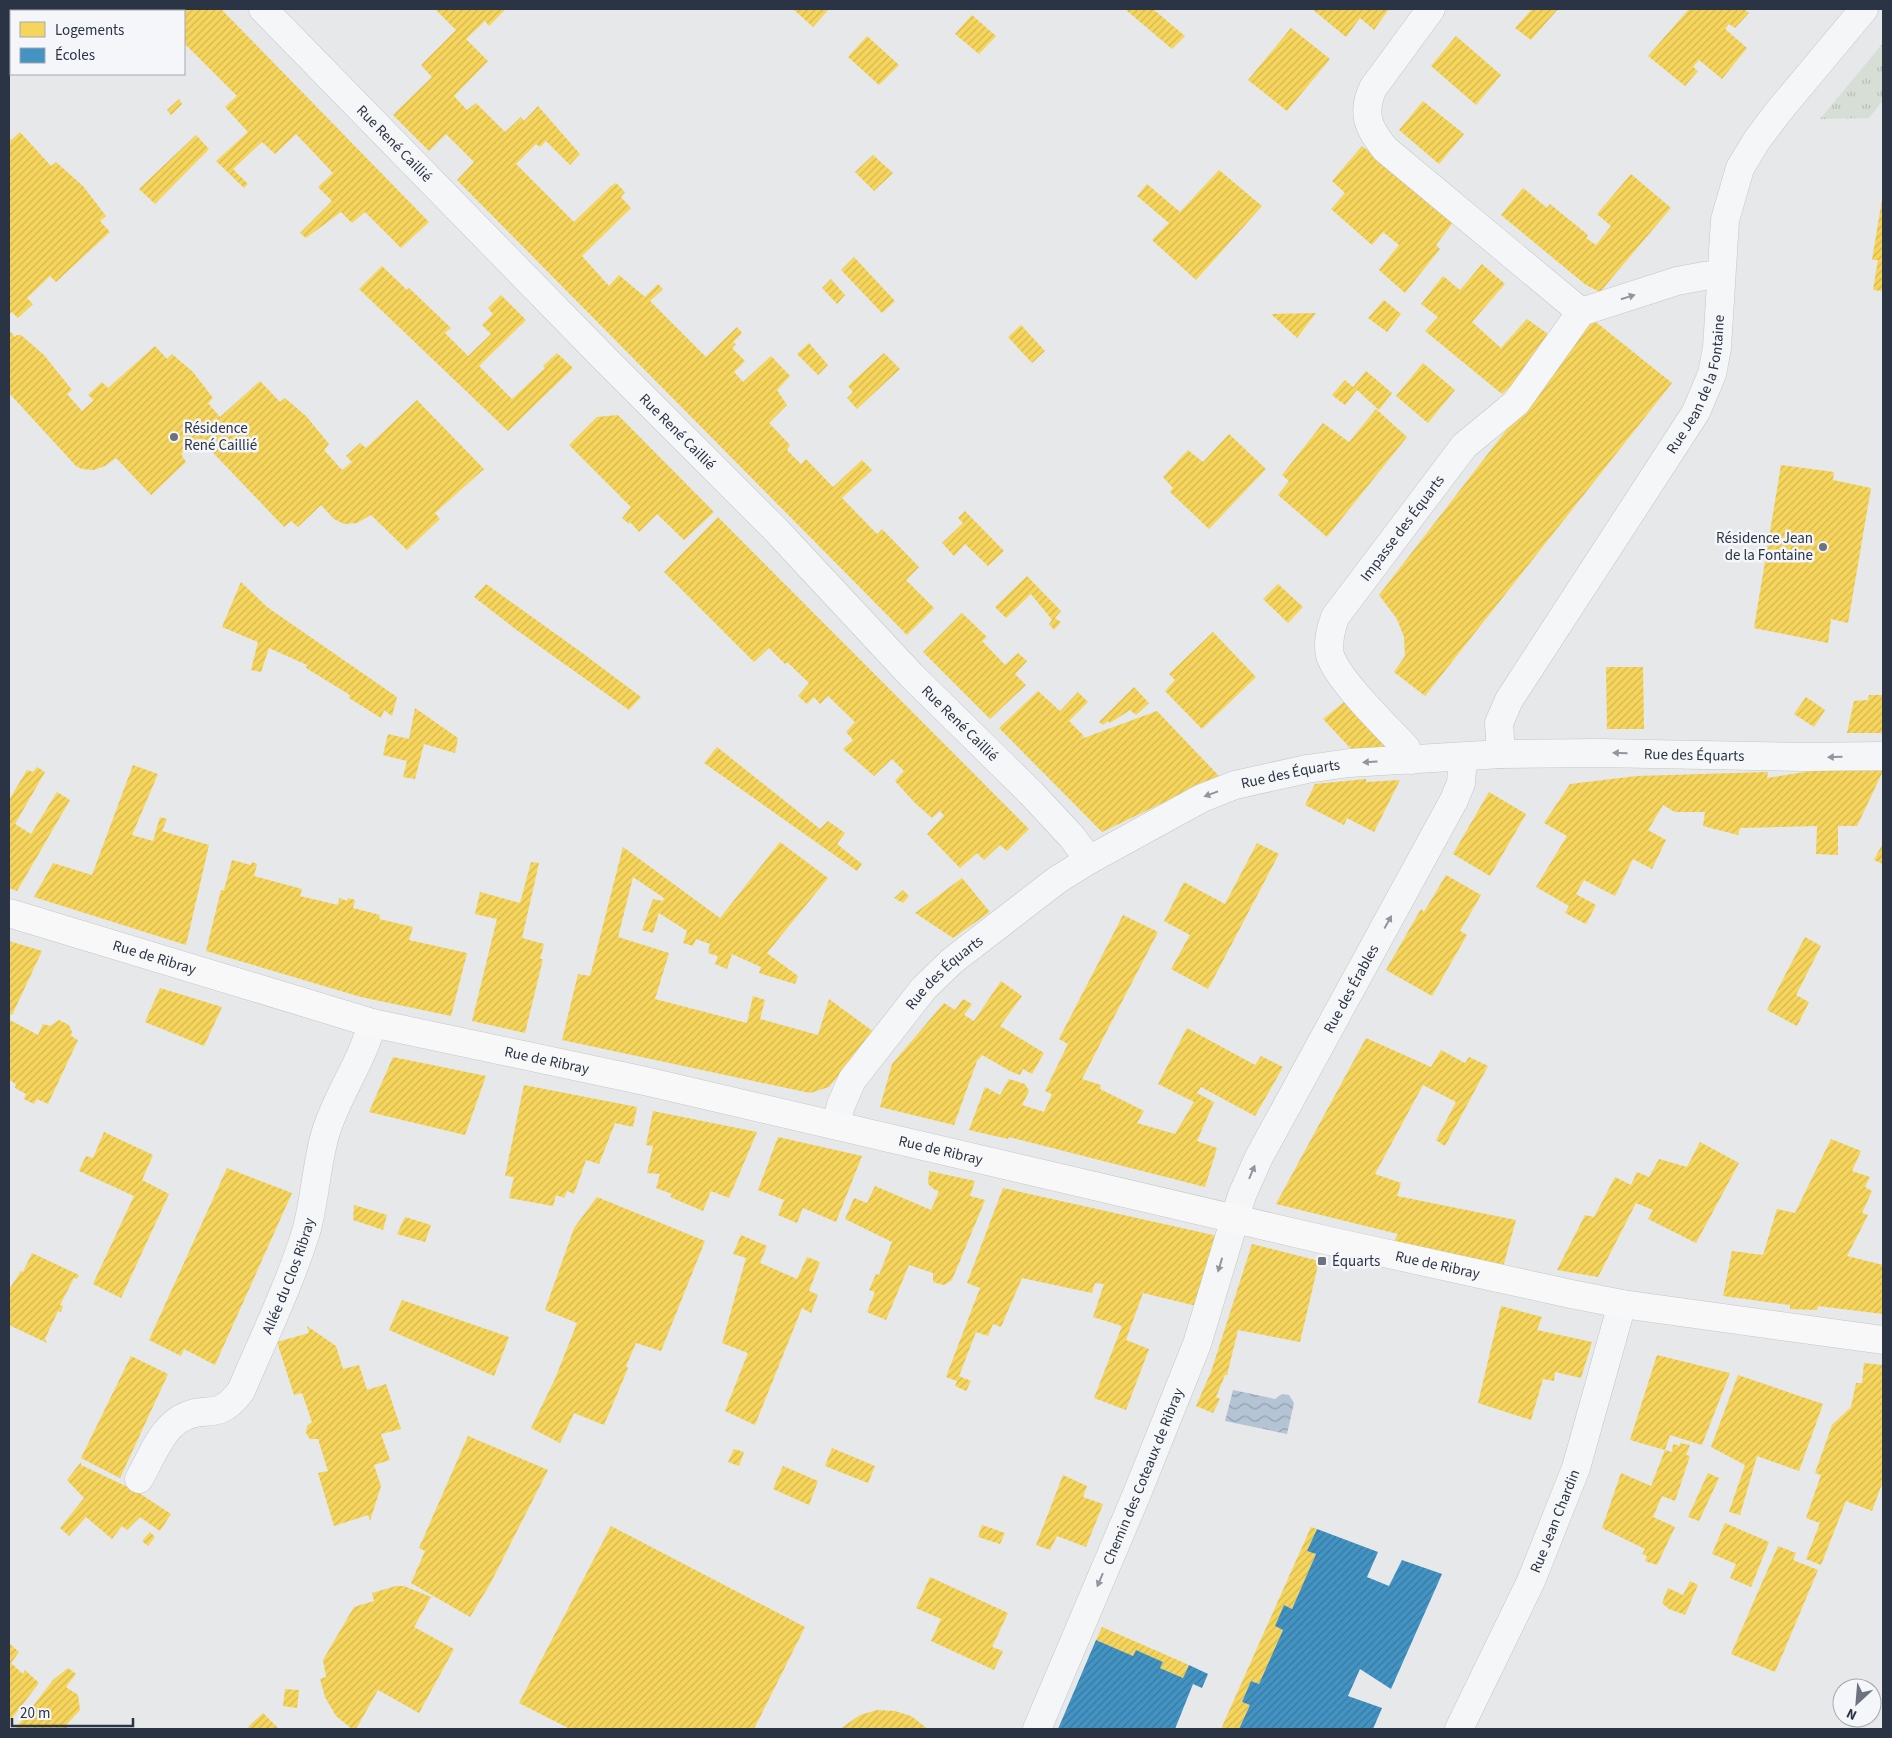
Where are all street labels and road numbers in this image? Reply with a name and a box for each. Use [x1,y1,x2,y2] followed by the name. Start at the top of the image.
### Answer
[351,101,437,187] street label: Rue René Caillié
[1661,314,1730,458] street label: Rue Jean de la Fontaine
[634,389,720,475] street label: Rue René Caillié
[1355,471,1450,586] street label: Impasse des Équarts
[916,681,1003,766] street label: Rue René Caillié
[1644,744,1745,767] street label: Rue des Équarts
[1239,754,1341,794] street label: Rue des Équarts
[901,931,988,1015] street label: Rue des Équarts
[110,935,199,980] street label: Rue de Ribray
[1319,941,1384,1037] street label: Rue des Érables
[502,1041,591,1080] street label: Rue de Ribray
[896,1131,985,1171] street label: Rue de Ribray
[257,1216,320,1338] street label: Allée du Clos Ribray
[1393,1246,1482,1285] street label: Rue de Ribray
[1098,1385,1189,1568] street label: Chemin des Coteaux de Ribray
[1525,1466,1585,1576] street label: Rue Jean Chardin

